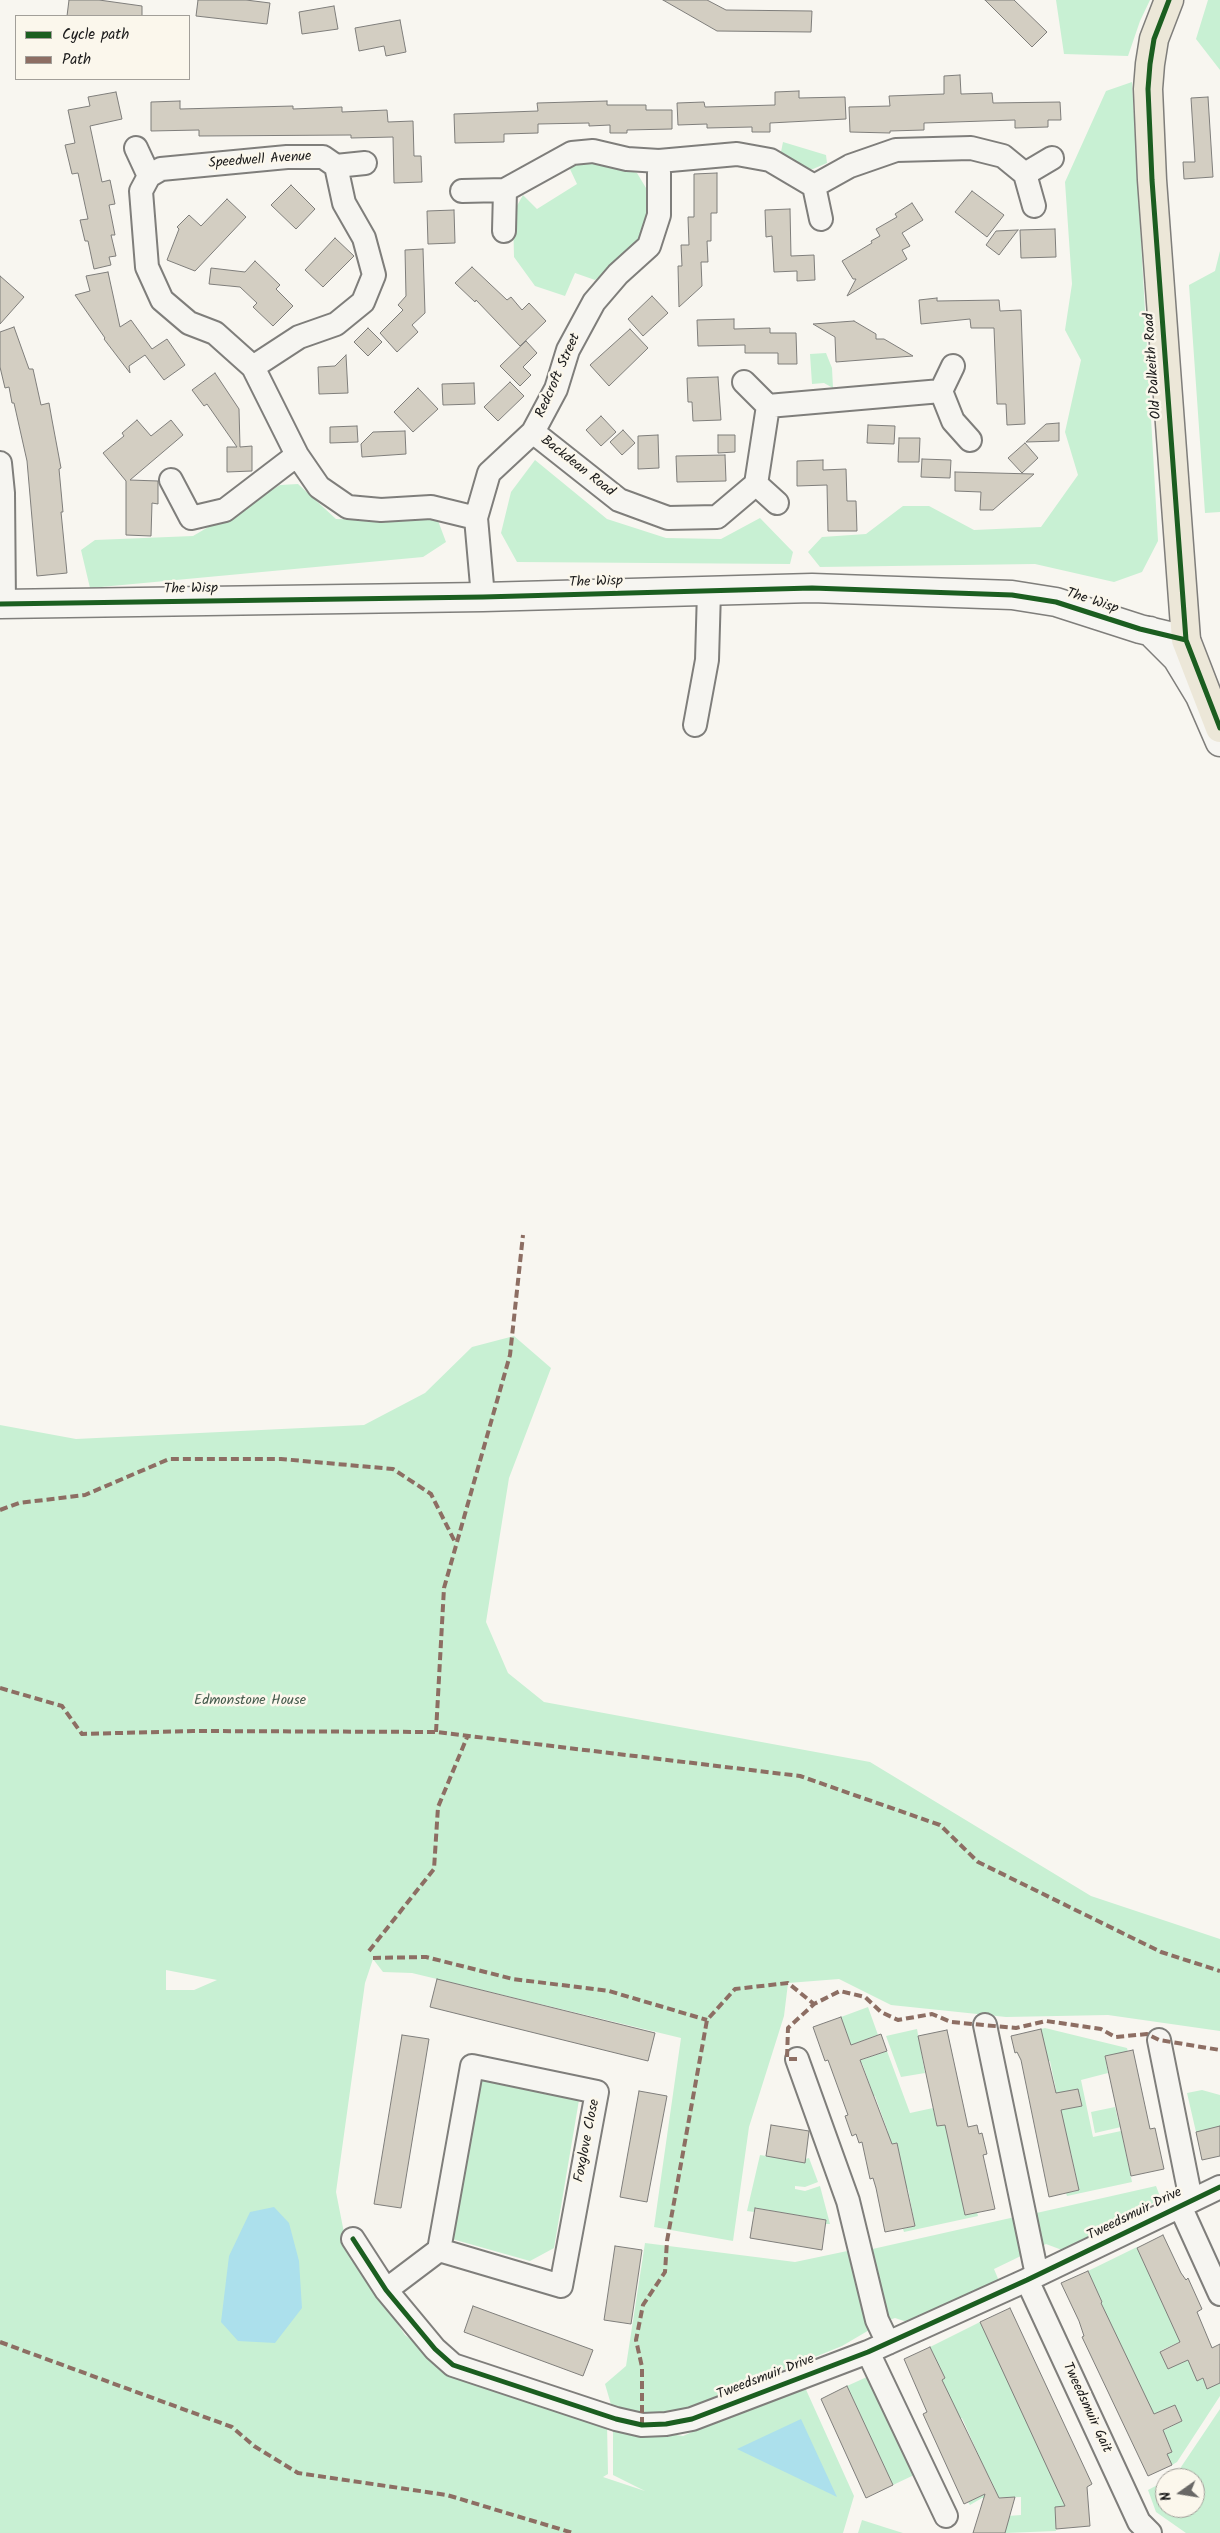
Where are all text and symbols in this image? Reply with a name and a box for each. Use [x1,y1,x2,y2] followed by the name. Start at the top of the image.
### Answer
[15,15,190,80] legend
[62,23,129,47] text: Cycle path
[62,48,91,72] text: Path
[208,149,312,173] street label: Speedwell Avenue
[1142,312,1166,420] street label: Old Dalkeith Road
[533,331,585,421] street label: Redcroft Street
[537,433,617,501] street label: Backdean Road
[569,574,623,592] street label: The Wisp
[164,581,218,599] street label: The Wisp
[1064,586,1120,618] street label: The Wisp
[194,1694,306,1710] park label: Edmonstone House
[572,2098,604,2184] street label: Foxglove Close
[1085,2185,1185,2245] street label: Tweedsmuir Drive
[715,2352,817,2404] street label: Tweedsmuir Drive
[1058,2360,1114,2456] street label: Tweedsmuir Gait
[1155,2468,1205,2518] north arrow
[1155,2489,1178,2503] text: N

